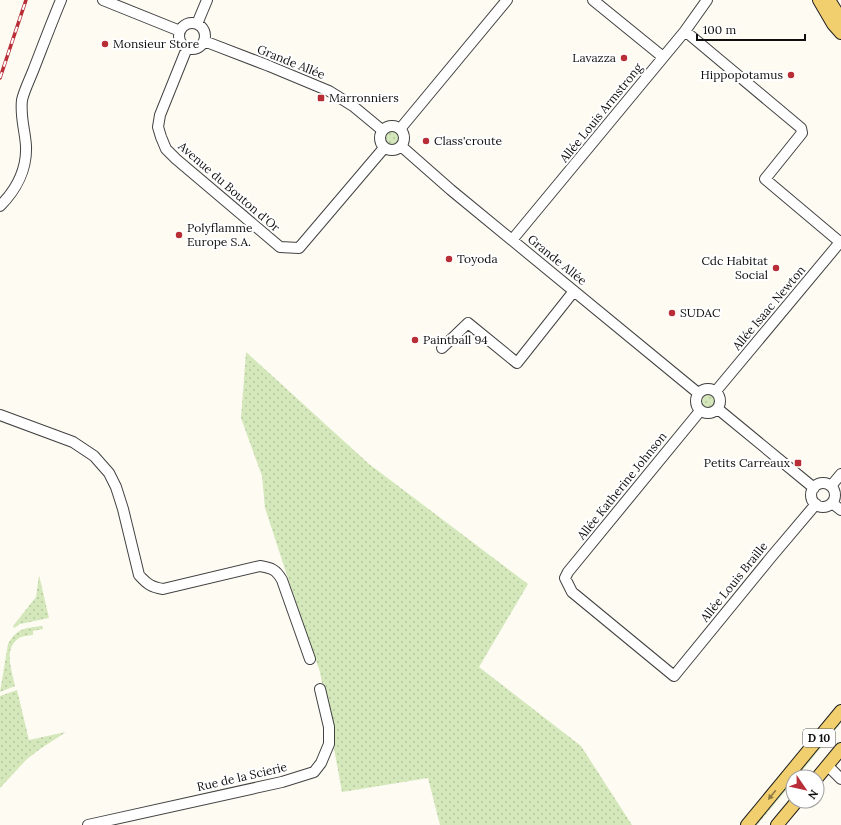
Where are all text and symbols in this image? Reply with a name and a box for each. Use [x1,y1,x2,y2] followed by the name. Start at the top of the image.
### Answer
[697,16,805,42] scale bar
[703,22,736,37] text: 100 m
[113,36,200,51] place label: Monsieur Store
[100,39,110,49] marker: Monsieur Store
[255,41,328,82] street label: Grande Allée
[572,50,616,65] place label: Lavazza
[619,53,629,63] marker: Lavazza
[555,60,645,166] street label: Allée Louis Armstrong
[701,67,783,82] place label: Hippopotamus
[786,70,796,80] marker: Hippopotamus
[329,90,399,105] place label: Marronniers
[316,93,326,103] marker: Marronniers
[434,133,503,148] place label: Class'croute
[421,136,431,146] marker: Class'croute
[175,138,284,235] street label: Avenue du Bouton d'Or
[187,220,253,249] place label: Polyflamme Europe S.A.
[174,230,184,240] marker: Polyflamme Europe S.A.
[525,231,590,288] street label: Grande Allée
[457,251,498,266] place label: Toyoda
[701,253,768,282] place label: Cdc Habitat Social
[444,254,454,264] marker: Toyoda
[728,262,808,354] street label: Allée Isaac Newton
[771,263,781,273] marker: Cdc Habitat Social
[680,305,721,320] place label: SUDAC
[667,308,677,318] marker: SUDAC
[423,332,488,347] place label: Paintball 94
[410,335,420,345] marker: Paintball 94
[573,429,670,543] street label: Allée Katherine Johnson
[704,455,791,470] place label: Petits Carreaux
[793,458,803,468] marker: Petits Carreaux
[696,538,771,625] street label: Allée Louis Braille
[803,729,835,747] road number: D 10
[195,759,289,794] street label: Rue de la Scierie
[785,769,825,809] north arrow
[805,787,821,802] text: N
[768,789,777,800] one-way arrow

